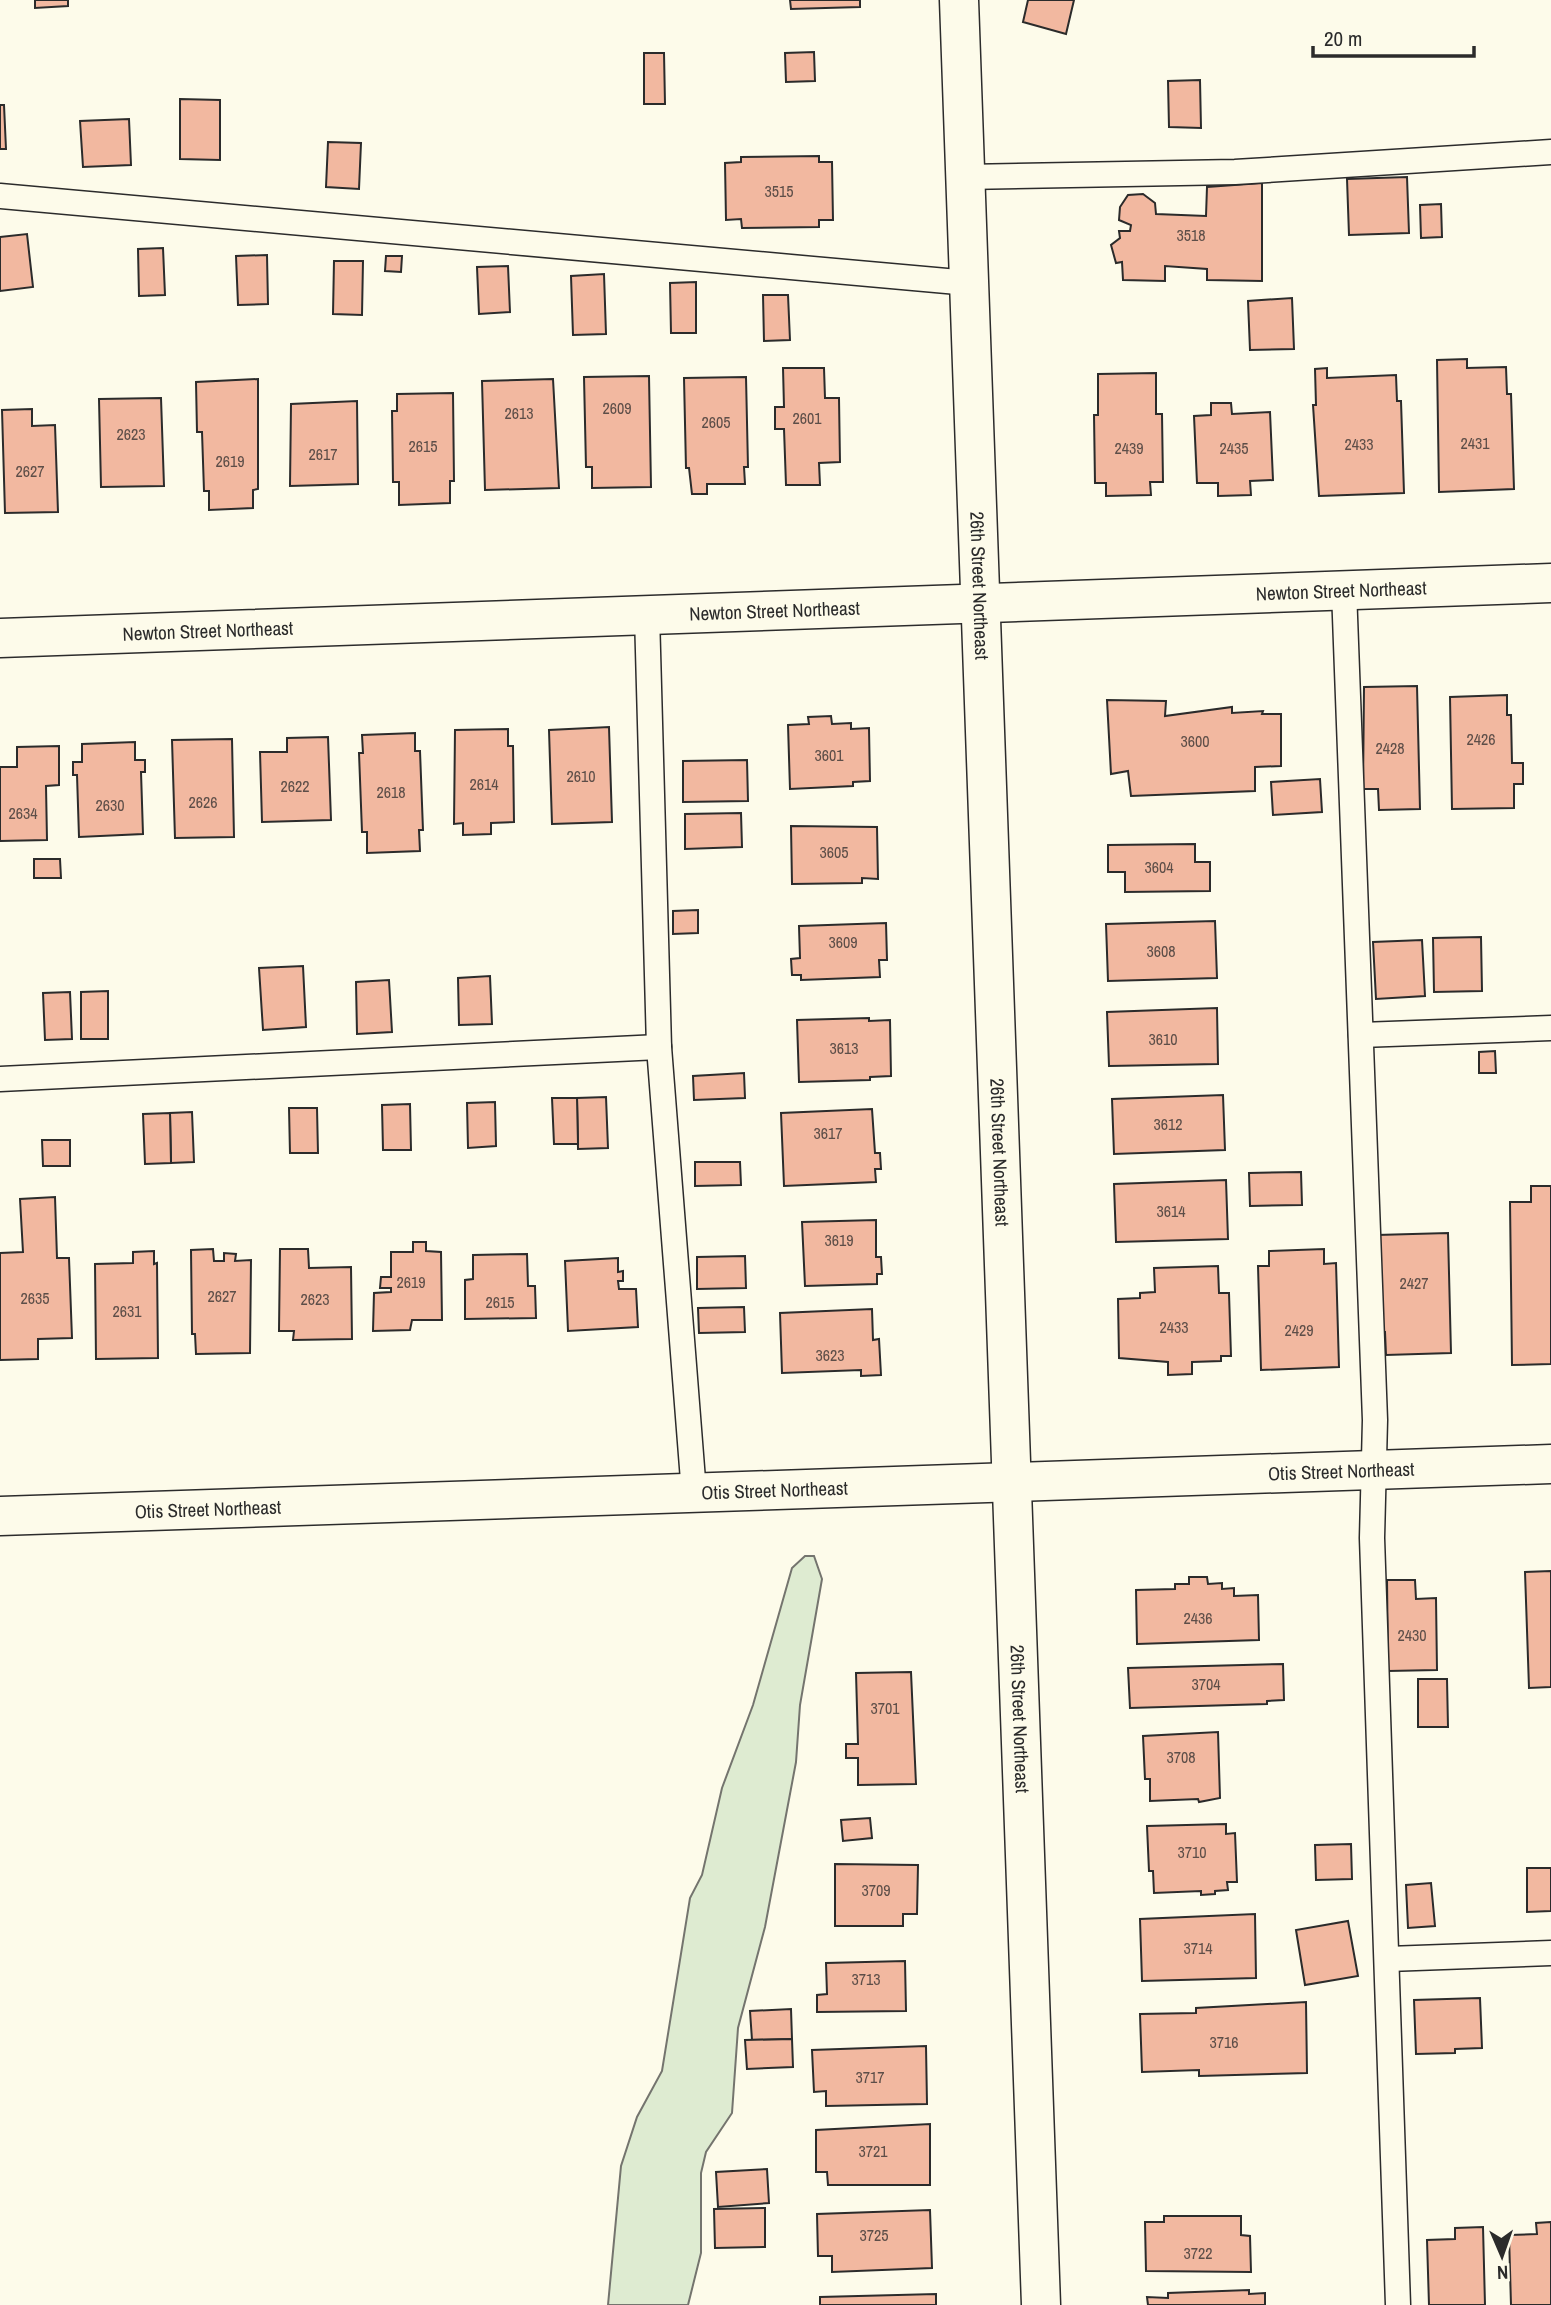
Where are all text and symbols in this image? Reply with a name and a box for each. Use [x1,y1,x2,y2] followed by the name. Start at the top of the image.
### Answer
[1313,14,1474,58] scale bar
[1324,24,1362,53] text: 20 m
[764,180,794,202] house number: 3515
[1176,224,1206,246] house number: 3518
[602,397,632,419] house number: 2609
[504,402,534,424] house number: 2613
[792,407,822,429] house number: 2601
[701,411,731,433] house number: 2605
[116,423,146,445] house number: 2623
[1460,432,1490,454] house number: 2431
[1344,433,1374,455] house number: 2433
[408,435,438,457] house number: 2615
[1114,437,1144,459] house number: 2439
[1219,437,1249,459] house number: 2435
[308,443,338,465] house number: 2617
[215,450,245,472] house number: 2619
[15,460,45,482] house number: 2627
[964,511,995,661] street label: 26th Street Northeast
[1255,574,1428,606] street label: Newton Street Northeast
[689,594,861,627] street label: Newton Street Northeast
[122,615,294,647] street label: Newton Street Northeast
[1466,728,1496,750] house number: 2426
[1180,730,1210,752] house number: 3600
[1375,737,1405,759] house number: 2428
[814,744,844,766] house number: 3601
[566,765,596,787] house number: 2610
[469,773,499,795] house number: 2614
[280,775,310,797] house number: 2622
[376,781,406,803] house number: 2618
[188,791,218,813] house number: 2626
[95,794,125,816] house number: 2630
[8,802,38,824] house number: 2634
[819,841,849,863] house number: 3605
[1144,856,1174,878] house number: 3604
[828,931,858,953] house number: 3609
[1146,940,1176,962] house number: 3608
[1148,1028,1178,1050] house number: 3610
[829,1037,859,1059] house number: 3613
[984,1078,1016,1227] street label: 26th Street Northeast
[1153,1113,1183,1135] house number: 3612
[813,1122,843,1144] house number: 3617
[1156,1200,1186,1222] house number: 3614
[824,1229,854,1251] house number: 3619
[396,1271,426,1293] house number: 2619
[1399,1272,1429,1294] house number: 2427
[207,1285,237,1307] house number: 2627
[20,1287,50,1309] house number: 2635
[300,1288,330,1310] house number: 2623
[485,1291,515,1313] house number: 2615
[112,1300,142,1322] house number: 2631
[1159,1316,1189,1338] house number: 2433
[1284,1319,1314,1341] house number: 2429
[815,1344,845,1366] house number: 3623
[1268,1456,1416,1486] street label: Otis Street Northeast
[701,1475,849,1505] street label: Otis Street Northeast
[134,1494,282,1524] street label: Otis Street Northeast
[1183,1607,1213,1629] house number: 2436
[1397,1624,1427,1646] house number: 2430
[1005,1644,1036,1794] street label: 26th Street Northeast
[1191,1673,1221,1695] house number: 3704
[870,1697,900,1719] house number: 3701
[1166,1746,1196,1768] house number: 3708
[1177,1841,1207,1863] house number: 3710
[861,1879,891,1901] house number: 3709
[1183,1937,1213,1959] house number: 3714
[851,1968,881,1990] house number: 3713
[1209,2031,1239,2053] house number: 3716
[855,2066,885,2088] house number: 3717
[858,2140,888,2162] house number: 3721
[1467,2221,1537,2291] north arrow
[859,2224,889,2246] house number: 3725
[1183,2242,1213,2264] house number: 3722
[1497,2260,1509,2286] text: N

